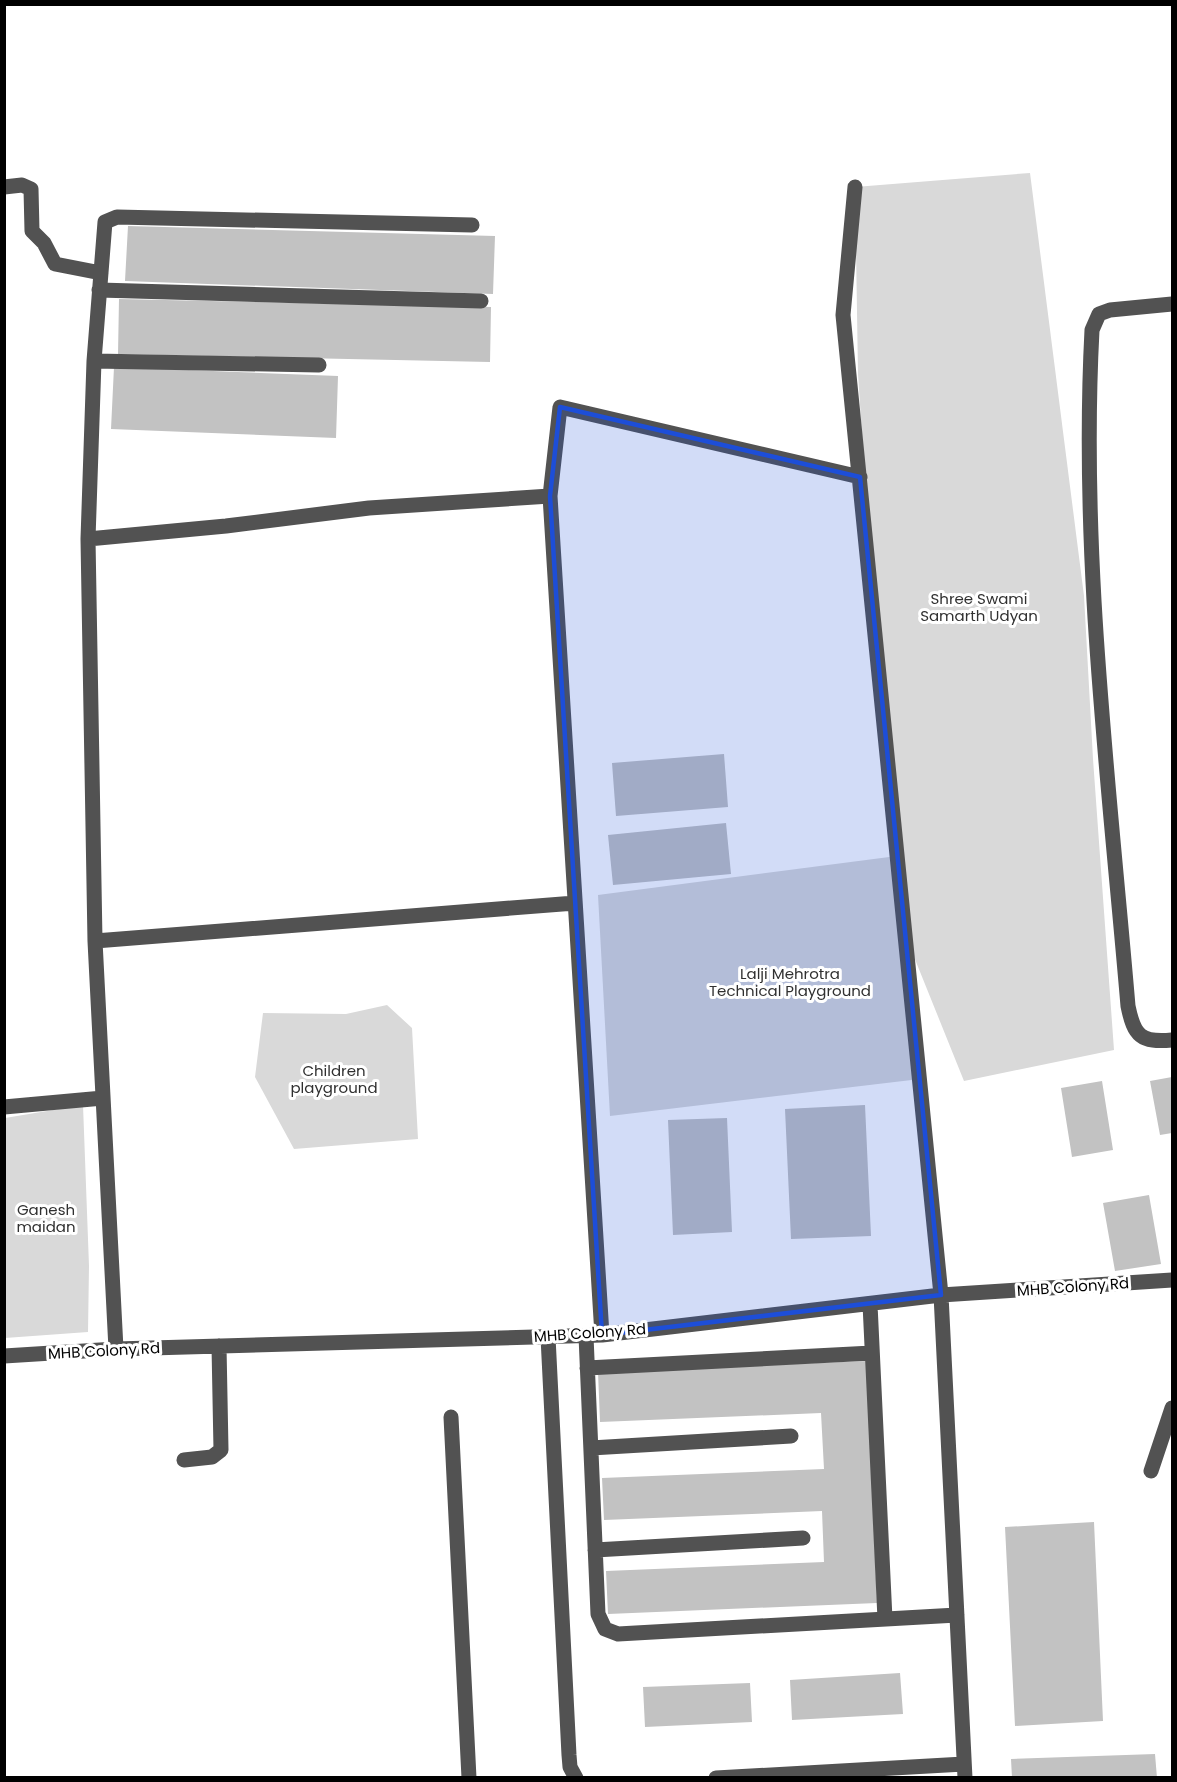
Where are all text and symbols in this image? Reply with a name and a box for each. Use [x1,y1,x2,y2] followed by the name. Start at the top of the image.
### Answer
[920,588,1038,626] park label: Shree Swami Samarth Udyan
[709,963,871,1001] park label: Lalji Mehrotra Technical Playground
[290,1060,378,1098] park label: Children playground
[16,1199,76,1237] park label: Ganesh maidan
[1016,1272,1130,1301] street label: MHB Colony Rd
[533,1318,647,1347] street label: MHB Colony Rd
[47,1337,161,1364] street label: MHB Colony Rd

